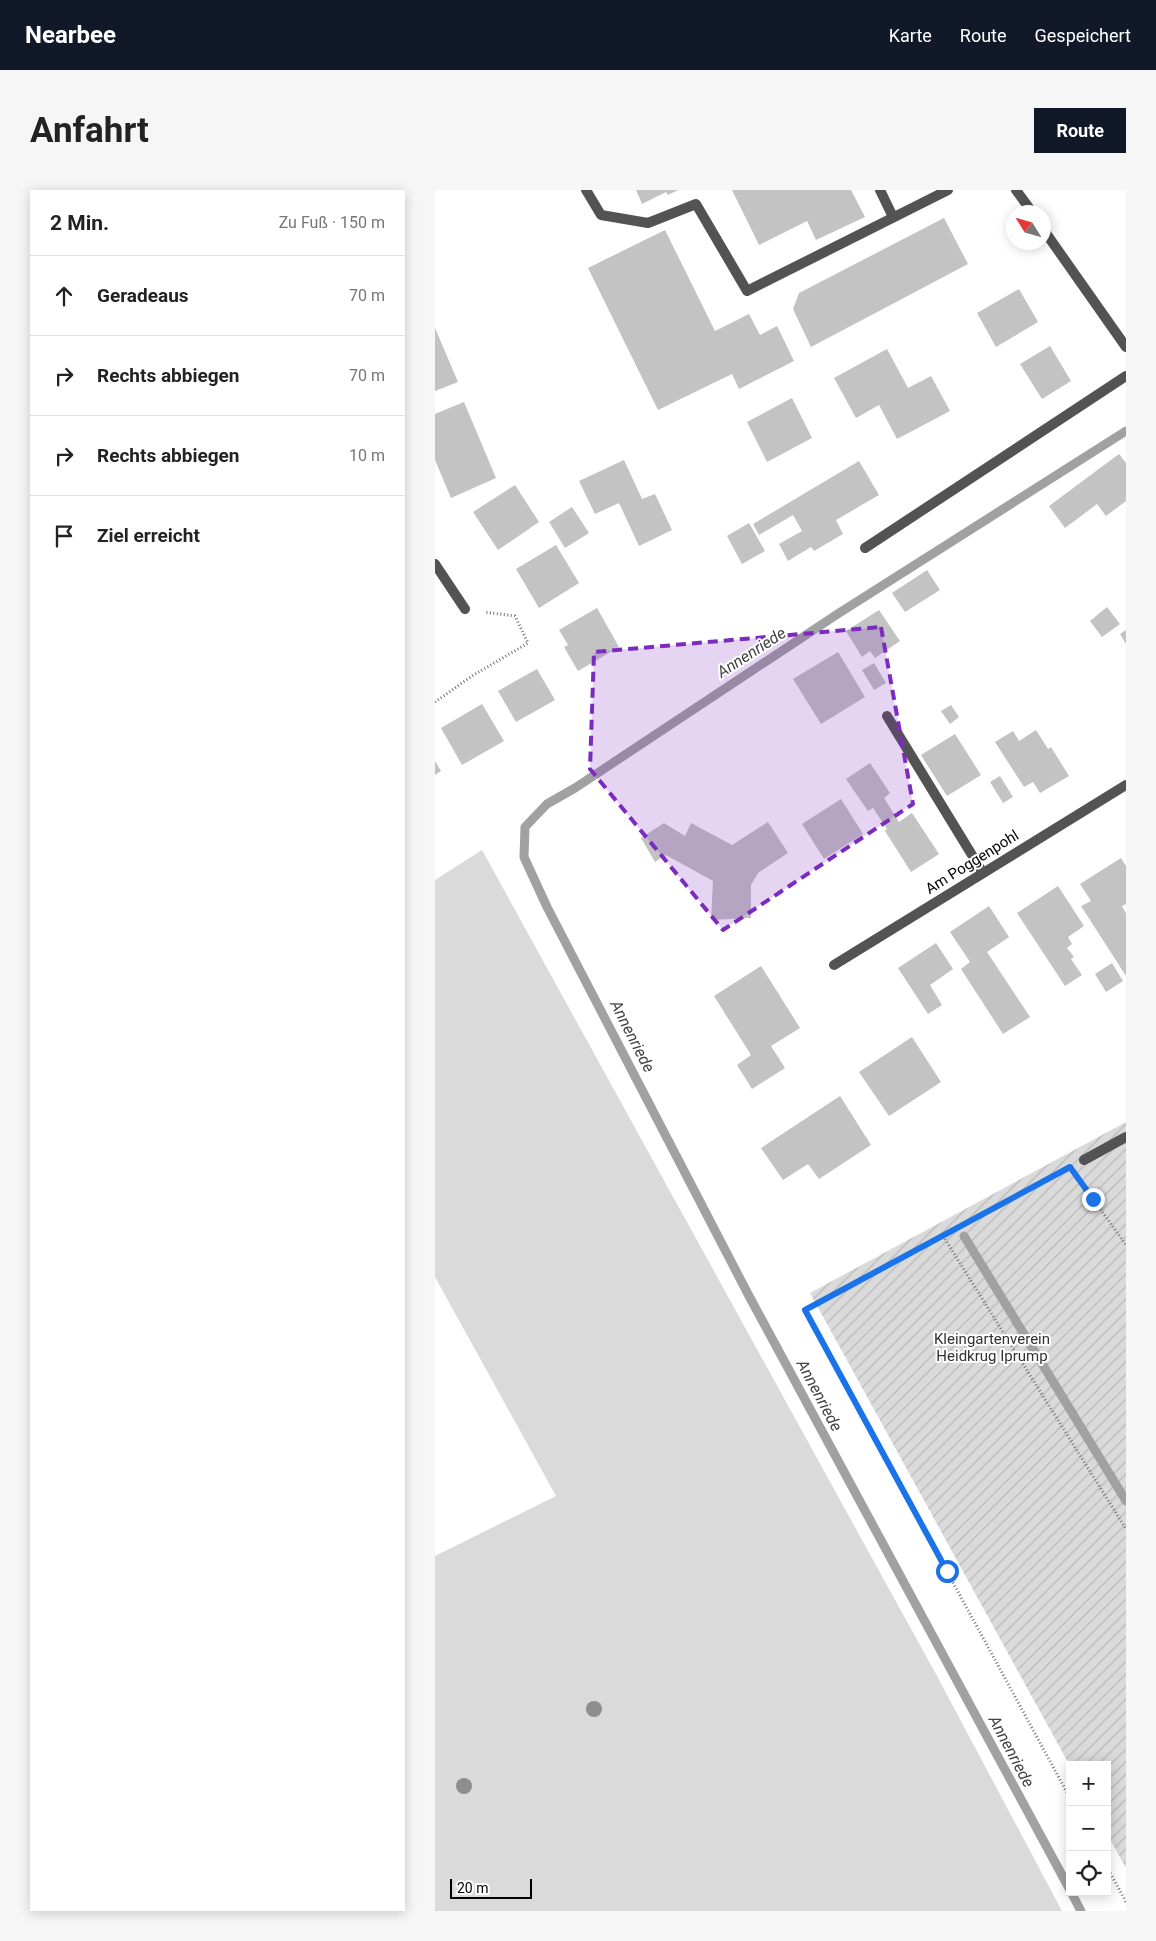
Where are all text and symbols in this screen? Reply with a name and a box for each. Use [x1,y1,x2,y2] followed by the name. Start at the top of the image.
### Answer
[25,21,116,49] text: Nearbee
[889,25,932,46] text: Karte
[960,25,1007,46] text: Route
[1035,25,1131,46] text: Gespeichert
[1034,108,1126,153] button: Route
[30,110,149,151] text: Anfahrt
[1006,205,1051,250] north arrow
[50,211,109,235] text: 2 Min.
[279,213,385,232] text: Zu Fuß · 150 m
[50,282,78,310] icon: ahead
[97,284,189,307] text: Geradeaus
[349,286,385,305] text: 70 m
[50,362,78,390] icon: right
[97,364,239,387] text: Rechts abbiegen
[349,366,385,385] text: 70 m
[50,442,78,470] icon: right
[97,444,239,467] text: Rechts abbiegen
[349,446,385,465] text: 10 m
[50,522,78,550] icon: arrive
[97,524,200,547] text: Ziel erreicht
[712,623,789,682] water label: Annenriede
[922,826,1022,898] street label: Am Poggenpohl
[606,996,659,1075] water label: Annenriede
[1082,1188,1105,1211] route end
[934,1330,1050,1365] park label: Kleingartenverein Heidkrug Iprump
[792,1355,846,1434] water label: Annenriede
[936,1560,959,1583] route start
[984,1711,1038,1790] water label: Annenriede
[1066,1761,1111,1896] map controls
[1066,1761,1111,1806] button: +
[1066,1806,1111,1851] button: −
[1066,1851,1111,1896] button: locate
[450,1876,533,1899] scale bar
[457,1880,489,1896] text: 20 m

